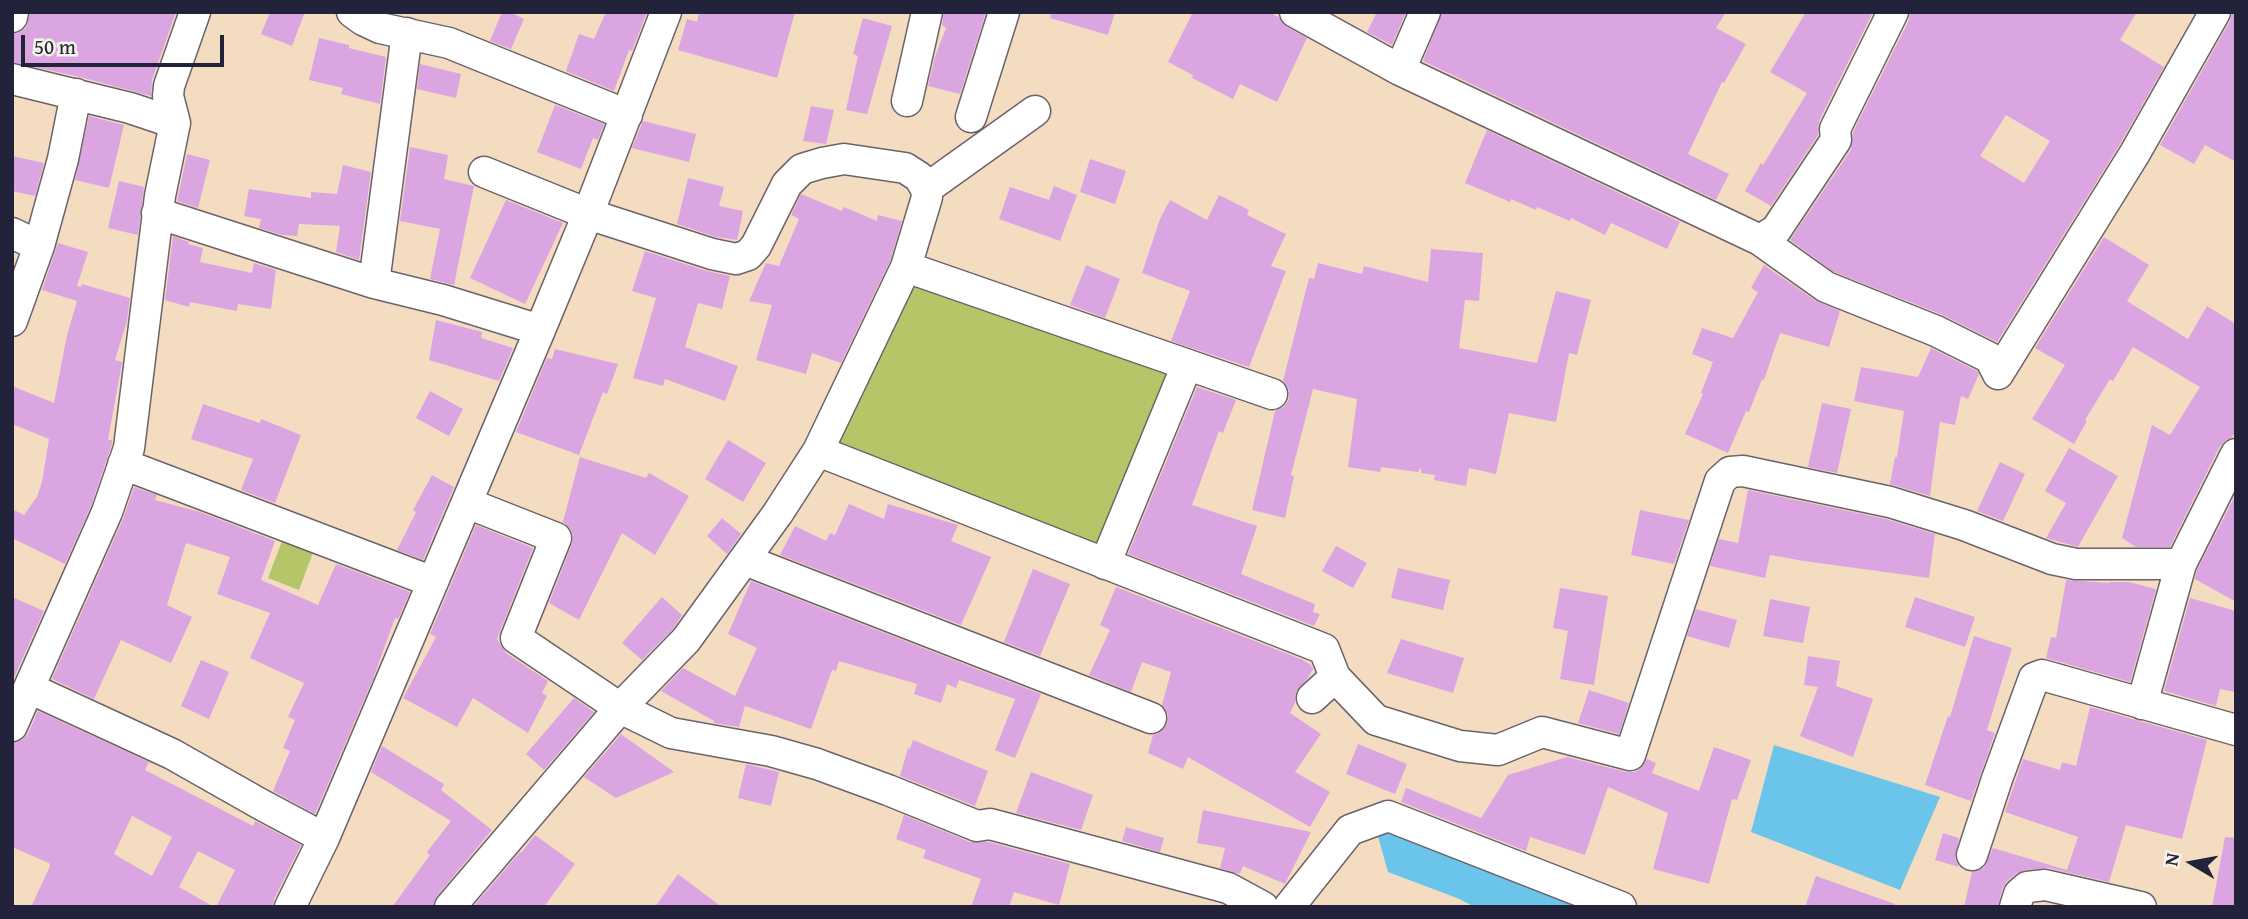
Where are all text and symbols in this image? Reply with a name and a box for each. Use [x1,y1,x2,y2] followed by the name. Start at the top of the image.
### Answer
[24,21,228,65] scale bar
[34,31,76,62] text: 50 m
[2157,828,2227,898] north arrow
[2156,851,2186,868] text: N

